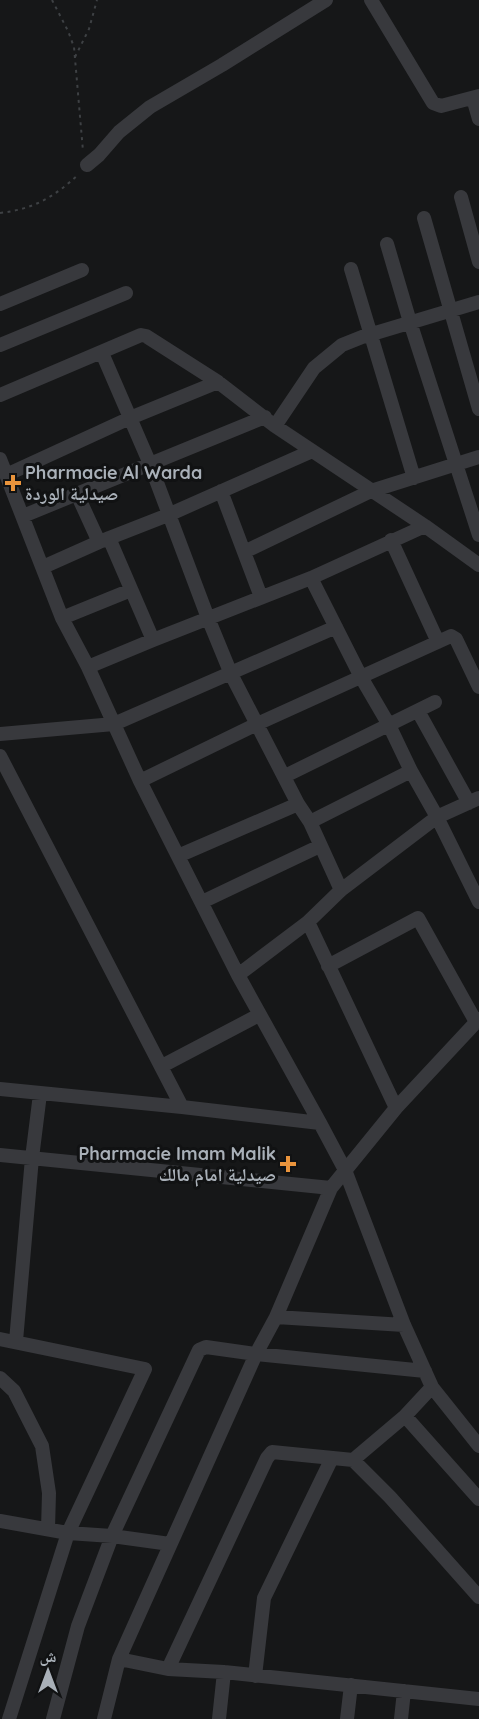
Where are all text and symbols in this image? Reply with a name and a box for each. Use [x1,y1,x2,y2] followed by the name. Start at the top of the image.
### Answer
[25,461,202,505] place label: Pharmacie Al Warda صيدلية الوردة
[6,476,20,490] marker: Pharmacie Al Warda صيدلية الوردة
[78,1142,276,1187] place label: Pharmacie Imam Malik صيدلية امام مالك
[281,1157,295,1171] marker: Pharmacie Imam Malik صيدلية امام مالك
[18,1641,78,1701] north arrow
[40,1646,57,1666] text: ش

